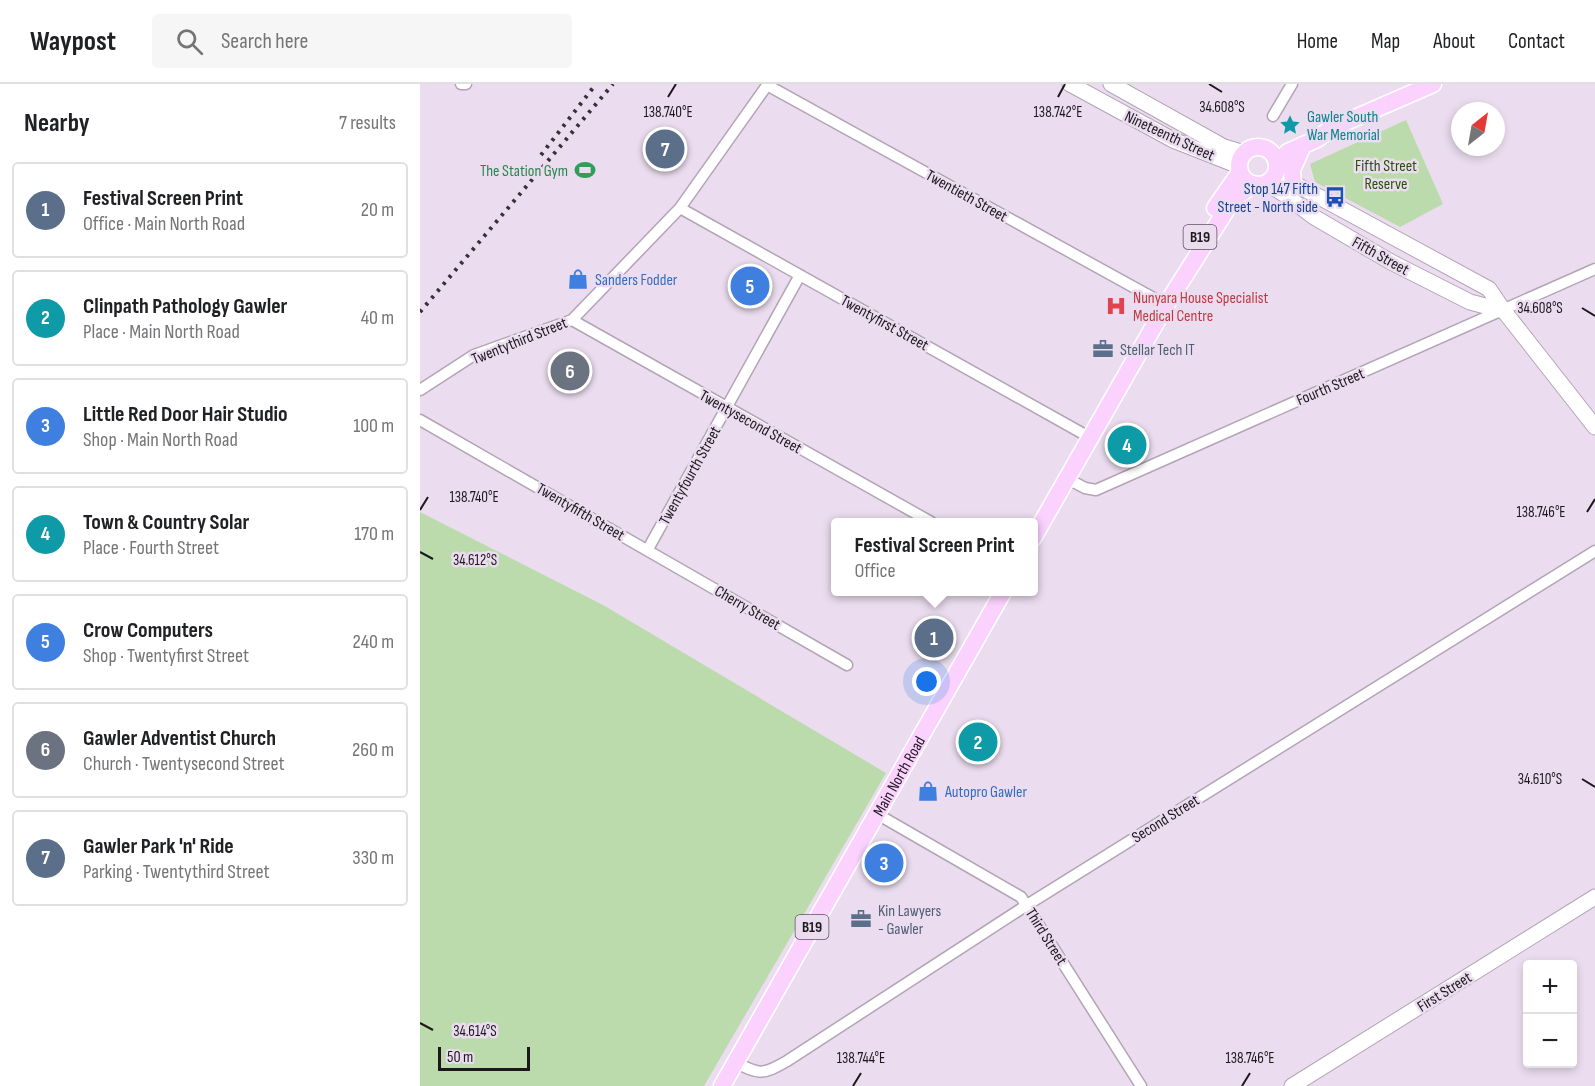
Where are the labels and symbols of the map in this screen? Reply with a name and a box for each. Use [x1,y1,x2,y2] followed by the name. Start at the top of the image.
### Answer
[1199,98,1245,117] text: 34.608°S
[1451,102,1505,156] north arrow
[643,103,693,122] text: 138.740°E
[1034,103,1082,122] text: 138.742°E
[1121,107,1217,166] street label: Nineteenth Street
[1307,108,1380,145] place label: Gawler South War Memorial
[1278,113,1302,137] place icon: Gawler South War Memorial
[646,126,684,172] pin: 7
[1355,157,1417,194] park label: Fifth Street Reserve
[573,158,597,182] sports icon: The Station Gym
[480,162,568,181] place label: The Station Gym
[922,166,1010,227] street label: Twentieth Street
[1218,180,1318,217] place label: Stop 147 Fifth Street - North side
[1323,185,1347,209] bus stop icon: Stop 147 Fifth Street - North side
[1184,225,1216,249] road number: B19
[1349,233,1412,280] street label: Fifth Street
[730,264,770,308] pin: 5
[566,267,590,291] shop icon: Sanders Fodder
[595,271,678,290] place label: Sanders Fodder
[1133,289,1268,326] place label: Nunyara House Specialist Medical Centre
[837,291,932,355] street label: Twentyfirst Street
[1104,294,1128,318] hospital icon: Nunyara House Specialist Medical Centre
[1517,299,1563,318] text: 34.608°S
[469,314,570,369] street label: Twentythird Street
[1091,337,1115,361] office icon: Stellar Tech IT
[1120,341,1195,360] place label: Stellar Tech IT
[550,348,590,394] pin: 6
[1294,365,1368,410] street label: Fourth Street
[696,386,805,458] street label: Twentysecond Street
[1108,422,1146,468] pin: 4
[655,423,725,528] street label: Twentyfourth Street
[533,479,628,545] street label: Twentyfifth Street
[449,488,499,507] text: 138.740°E
[1516,503,1566,522] text: 138.746°E
[453,551,497,570] text: 34.612°S
[711,582,784,635] street label: Cherry Street
[914,616,954,660] pin: 1
[912,667,941,696] your location
[958,720,998,764] pin: 2
[870,733,930,820] street label: Main North Road
[1518,770,1562,789] text: 34.610°S
[916,779,940,803] shop icon: Autopro Gawler
[944,783,1027,802] place label: Autopro Gawler
[1128,791,1203,847] street label: Second Street
[864,840,904,886] pin: 3
[878,902,941,939] place label: Kin Lawyers - Gawler
[1021,905,1071,969] street label: Third Street
[849,907,873,931] office icon: Kin Lawyers - Gawler
[796,915,828,939] road number: B19
[1414,968,1476,1016] street label: First Street
[453,1022,497,1041] text: 34.614°S
[438,1044,530,1072] scale bar
[837,1049,885,1068] text: 138.744°E
[1225,1049,1275,1068] text: 138.746°E

